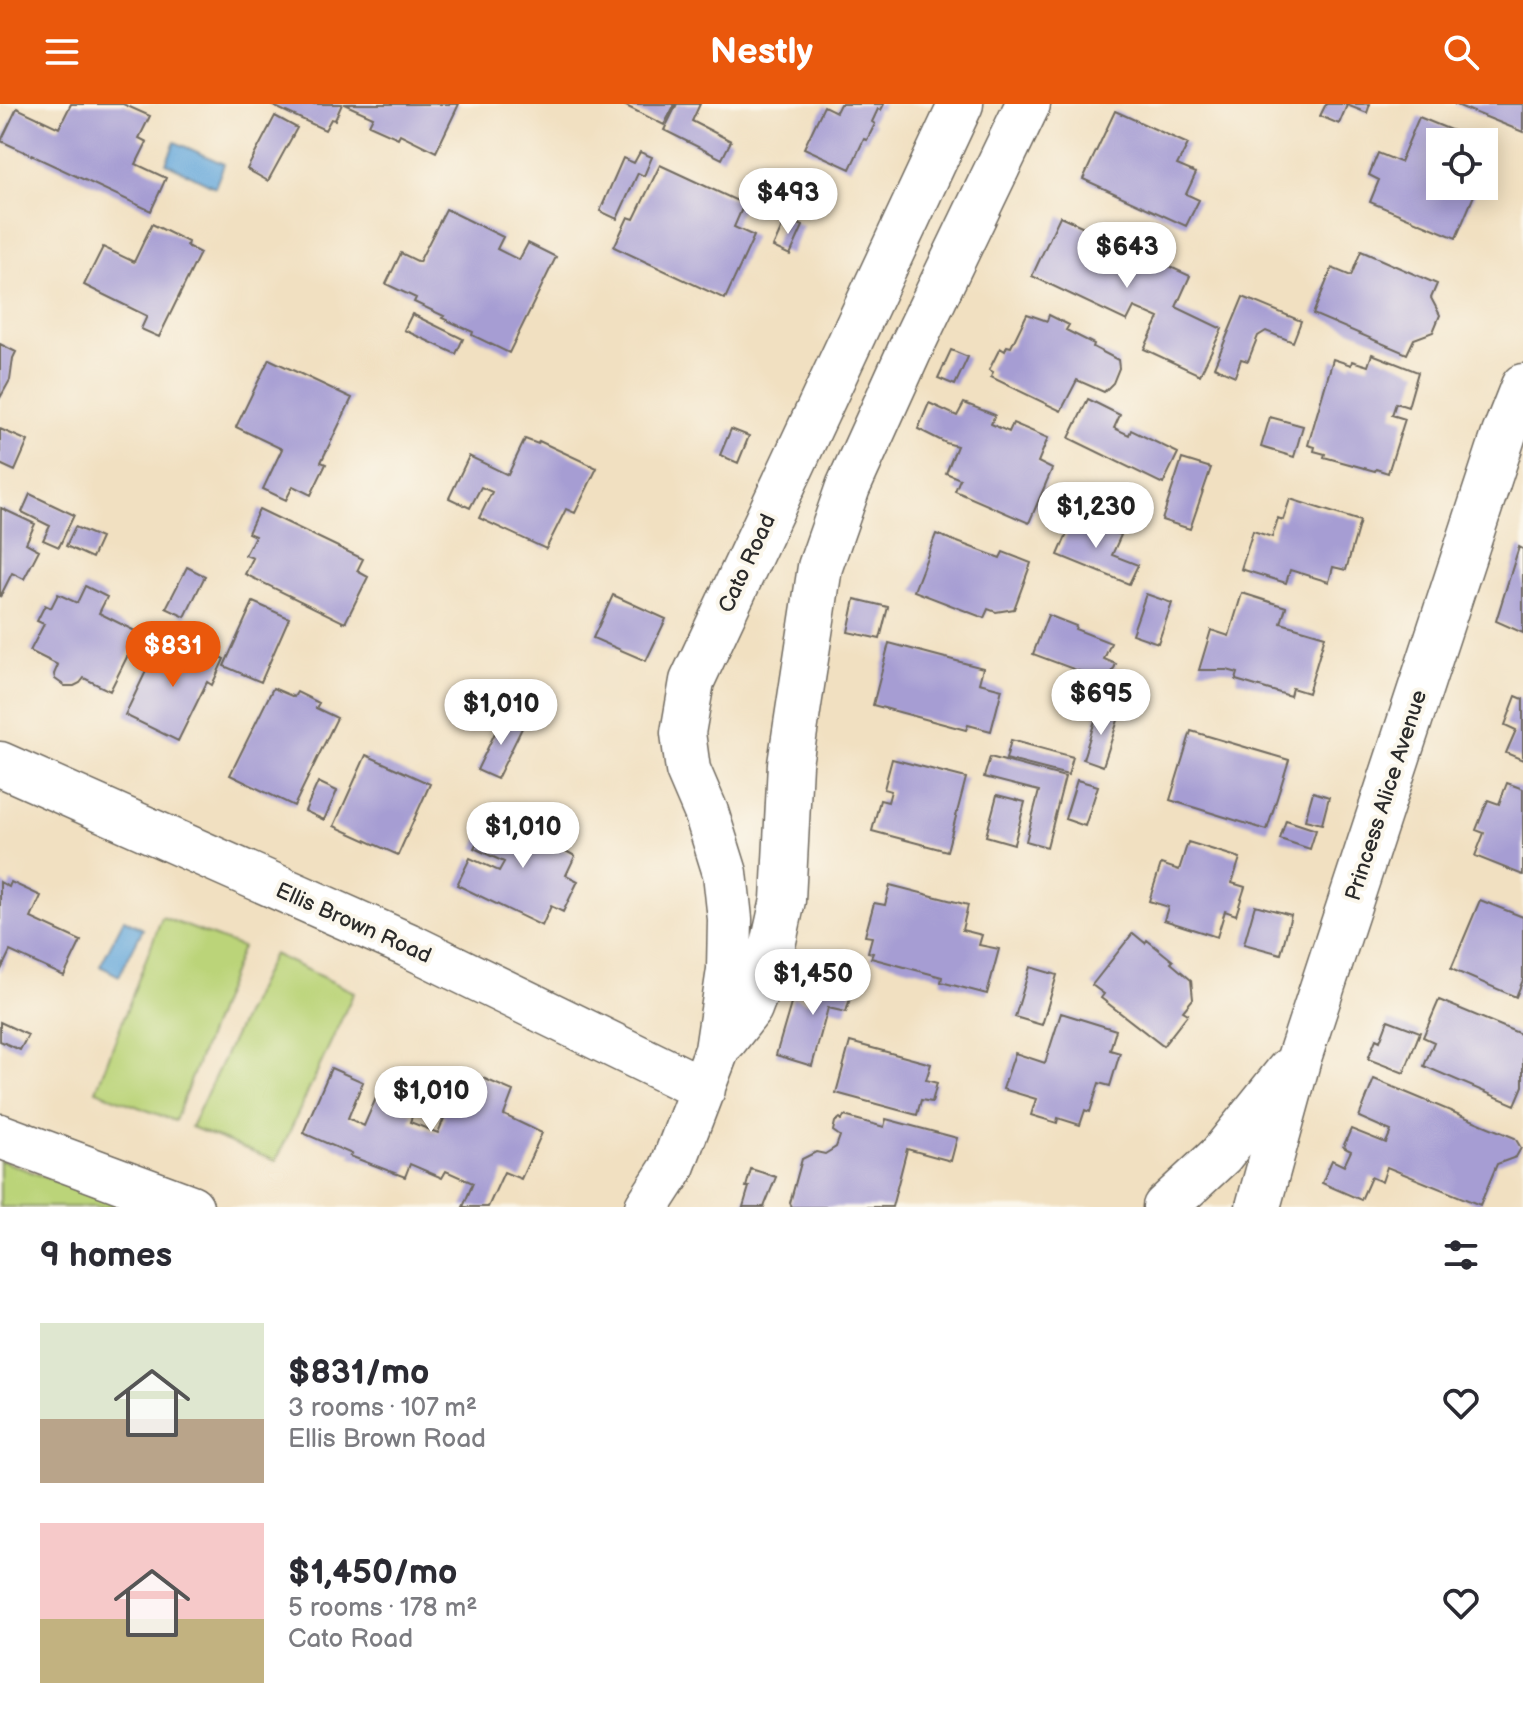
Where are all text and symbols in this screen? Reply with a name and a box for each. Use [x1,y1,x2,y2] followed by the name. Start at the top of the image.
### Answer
[40,30,84,74] icon: menu
[1439,30,1483,74] icon: search
[710,31,813,74] text: Nestly
[1426,128,1498,200] map controls
[1426,128,1498,200] button: locate
[741,168,835,236] pin: $493
[757,178,819,209] text: $493
[1080,222,1174,290] pin: $643
[1095,232,1159,263] text: $643
[1031,482,1161,550] pin: $1,230
[1056,492,1136,523] text: $1,230
[713,510,782,617] street label: Cato Road
[126,621,220,689] pin: $831
[144,631,202,662] text: $831
[1054,669,1148,737] pin: $695
[436,679,566,747] pin: $1,010
[1069,679,1133,710] text: $695
[1340,687,1433,904] street label: Princess Alice Avenue
[462,689,540,720] text: $1,010
[458,802,588,870] pin: $1,010
[484,812,562,843] text: $1,010
[271,877,435,970] street label: Ellis Brown Road
[748,949,878,1017] pin: $1,450
[773,959,853,990] text: $1,450
[366,1066,496,1134] pin: $1,010
[392,1076,470,1107] text: $1,010
[1439,1233,1483,1277] icon: filters
[40,1235,172,1276] text: 9 homes
[288,1352,429,1393] text: $831/mo
[104,1355,200,1451] icon: home
[1439,1381,1483,1425] icon: heart
[288,1393,477,1424] text: 3 rooms · 107 m²
[288,1424,486,1455] text: Ellis Brown Road
[288,1552,457,1593] text: $1,450/mo
[104,1555,200,1651] icon: home
[1439,1581,1483,1625] icon: heart
[288,1593,477,1624] text: 5 rooms · 178 m²
[288,1624,413,1655] text: Cato Road

